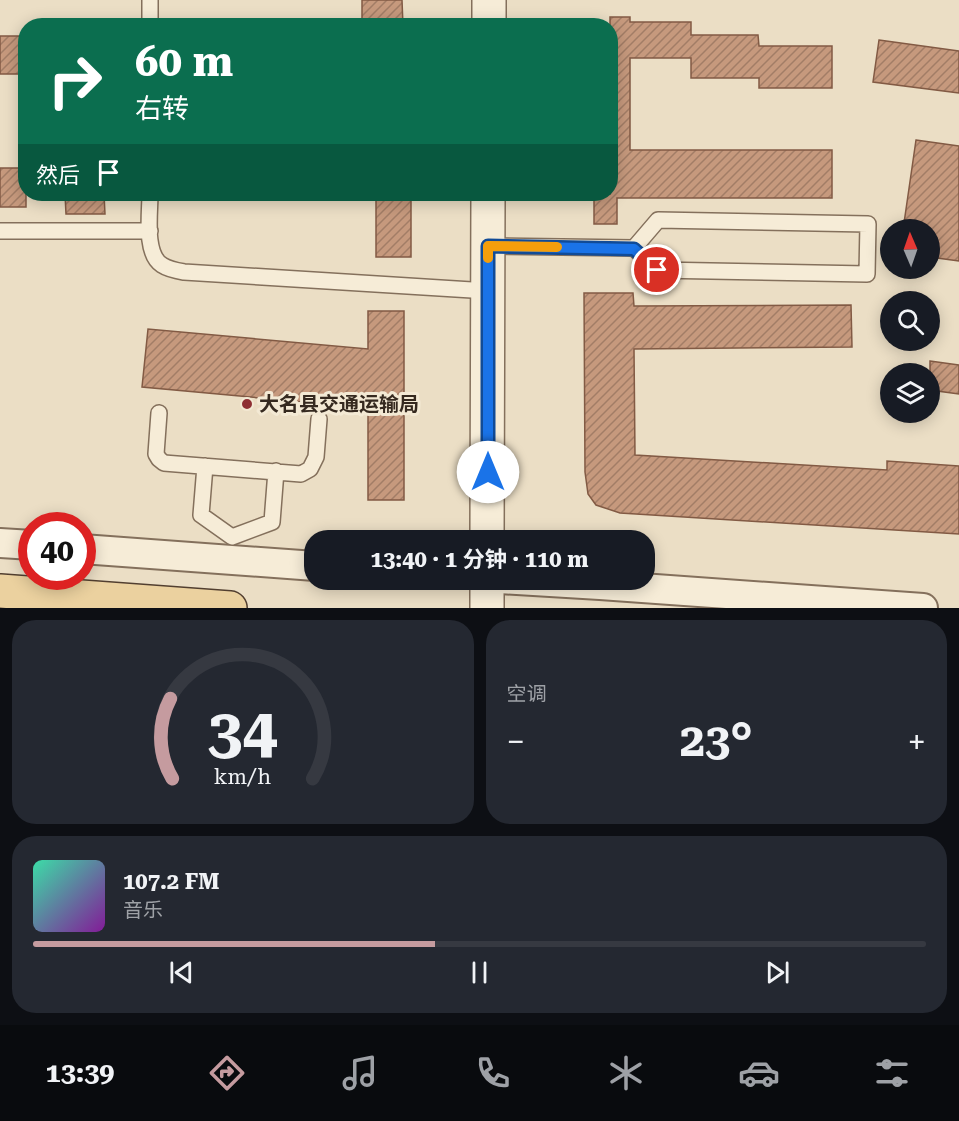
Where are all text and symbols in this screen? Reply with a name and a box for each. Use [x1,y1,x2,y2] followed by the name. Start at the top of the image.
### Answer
[135,37,233,86] text: 60 m
[36,42,114,120] icon: right
[135,93,189,125] text: 右转
[92,156,125,189] icon: arrive
[36,163,80,188] text: 然后
[880,219,940,279] north arrow
[880,219,940,423] map controls
[631,244,682,295] pin
[640,253,673,286] icon: arrive
[880,291,940,351] button: search
[880,363,940,423] button: layers
[259,392,419,416] place label: 大名县交通运输局
[240,397,254,411] marker: 大名县交通运输局
[456,440,520,504] position arrow
[18,512,96,590] speed limit sign: 40
[371,547,588,572] text: 13:40 · 1 分钟 · 110 m
[507,682,547,706] text: 空调
[208,695,278,768] text: 34
[680,714,753,767] text: 23°
[507,722,525,761] text: −
[908,722,926,761] text: +
[214,764,272,789] text: km/h
[123,869,220,894] text: 107.2 FM
[123,898,163,922] text: 音乐
[165,956,198,989] icon: previous
[463,956,496,989] icon: pause
[761,956,794,989] icon: next
[206,1052,248,1094] icon: directions
[339,1052,381,1094] icon: music
[472,1052,514,1094] icon: phone
[605,1052,647,1094] icon: climate
[738,1052,780,1094] icon: car
[871,1052,913,1094] icon: filters
[46,1057,115,1089] text: 13:39

